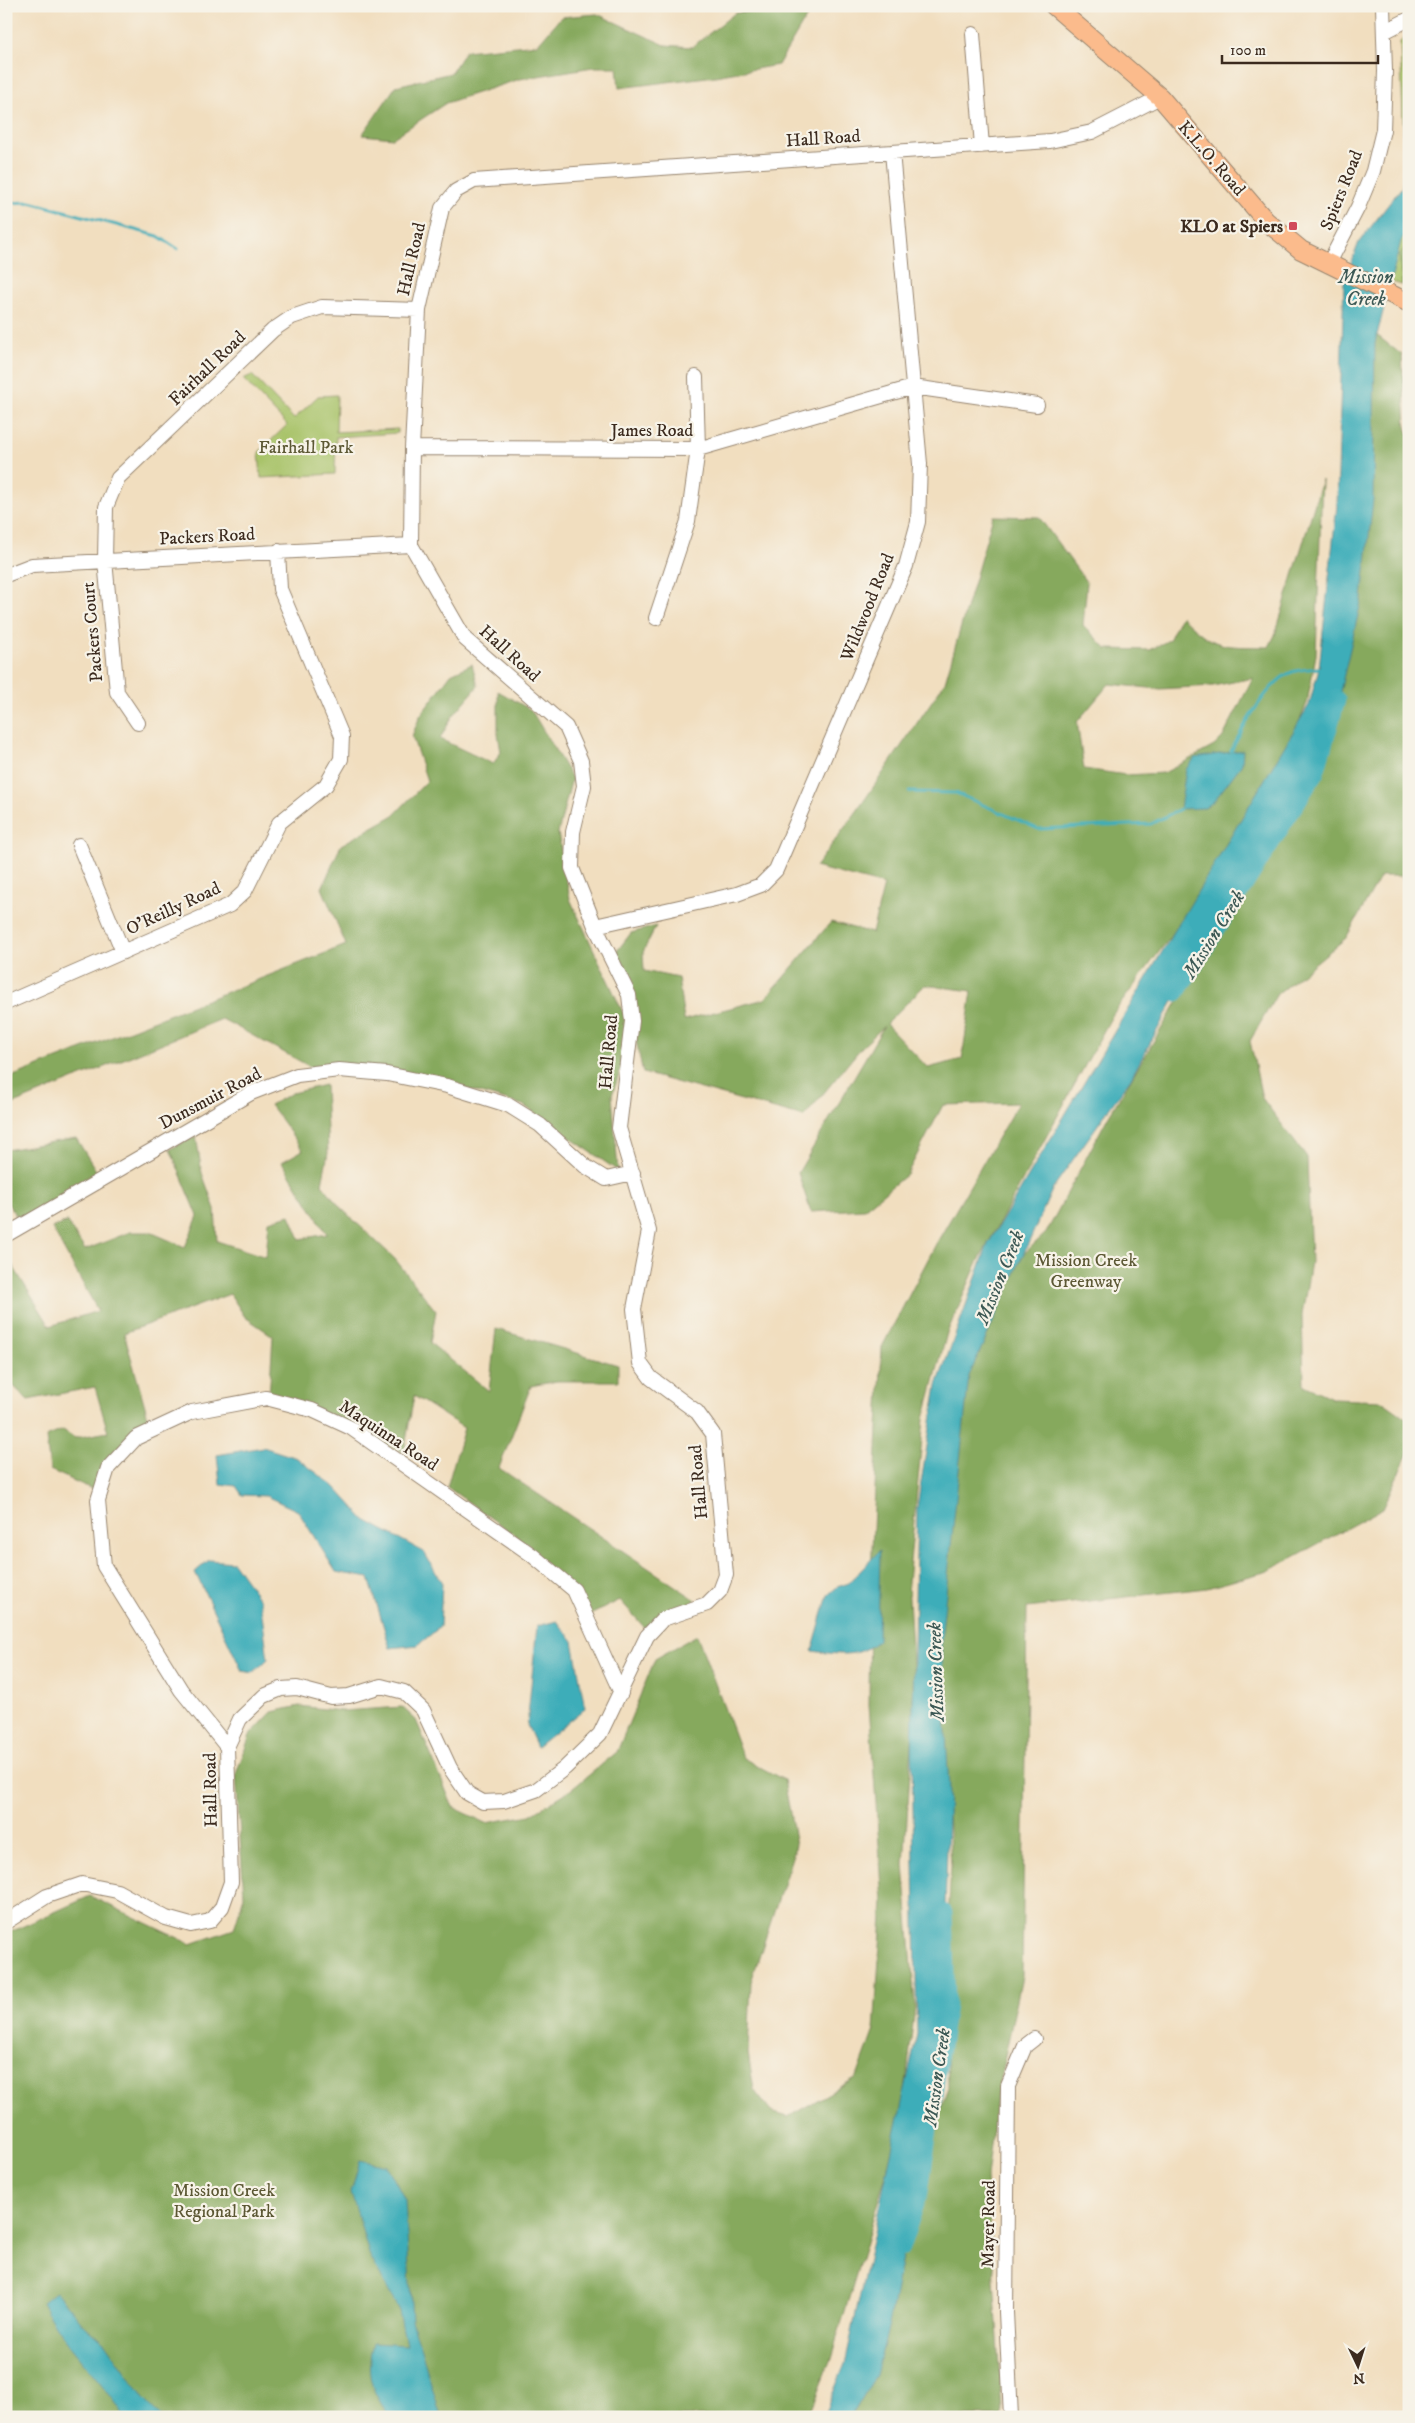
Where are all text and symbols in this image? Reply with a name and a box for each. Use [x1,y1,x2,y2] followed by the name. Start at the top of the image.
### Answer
[1222,32,1379,64] scale bar
[1230,41,1266,60] text: 100 m
[1173,117,1250,201] street label: K.L.O. Road
[785,125,861,153] street label: Hall Road
[1316,147,1368,234] street label: Spiers Road
[1180,216,1283,238] place label: KLO at Spiers
[393,220,431,298] street label: Hall Road
[1287,220,1299,232] marker: KLO at Spiers
[1337,266,1394,311] water label: Mission Creek
[165,327,251,411] street label: Fairhall Road
[609,420,693,442] street label: James Road
[259,437,353,459] park label: Fairhall Park
[159,524,256,550] street label: Packers Road
[836,550,900,666] street label: Wildwood Road
[78,581,108,683] street label: Packers Court
[474,621,544,687] street label: Hall Road
[123,877,224,940] street label: O'Reilly Road
[1177,887,1250,984] water label: Mission Creek
[595,1014,623,1090] street label: Hall Road
[156,1063,265,1135] street label: Dunsmuir Road
[970,1227,1030,1329] water label: Mission Creek
[1035,1250,1137,1293] park label: Mission Creek Greenway
[335,1396,442,1476] street label: Maquinna Road
[685,1444,713,1520] street label: Hall Road
[923,1622,950,1724] water label: Mission Creek
[199,1752,223,1828] street label: Hall Road
[919,2027,956,2130] water label: Mission Creek
[173,2180,275,2223] park label: Mission Creek Regional Park
[977,2180,1001,2268] street label: Mayer Road
[1332,2340,1382,2390] north arrow
[1352,2369,1365,2387] text: N

